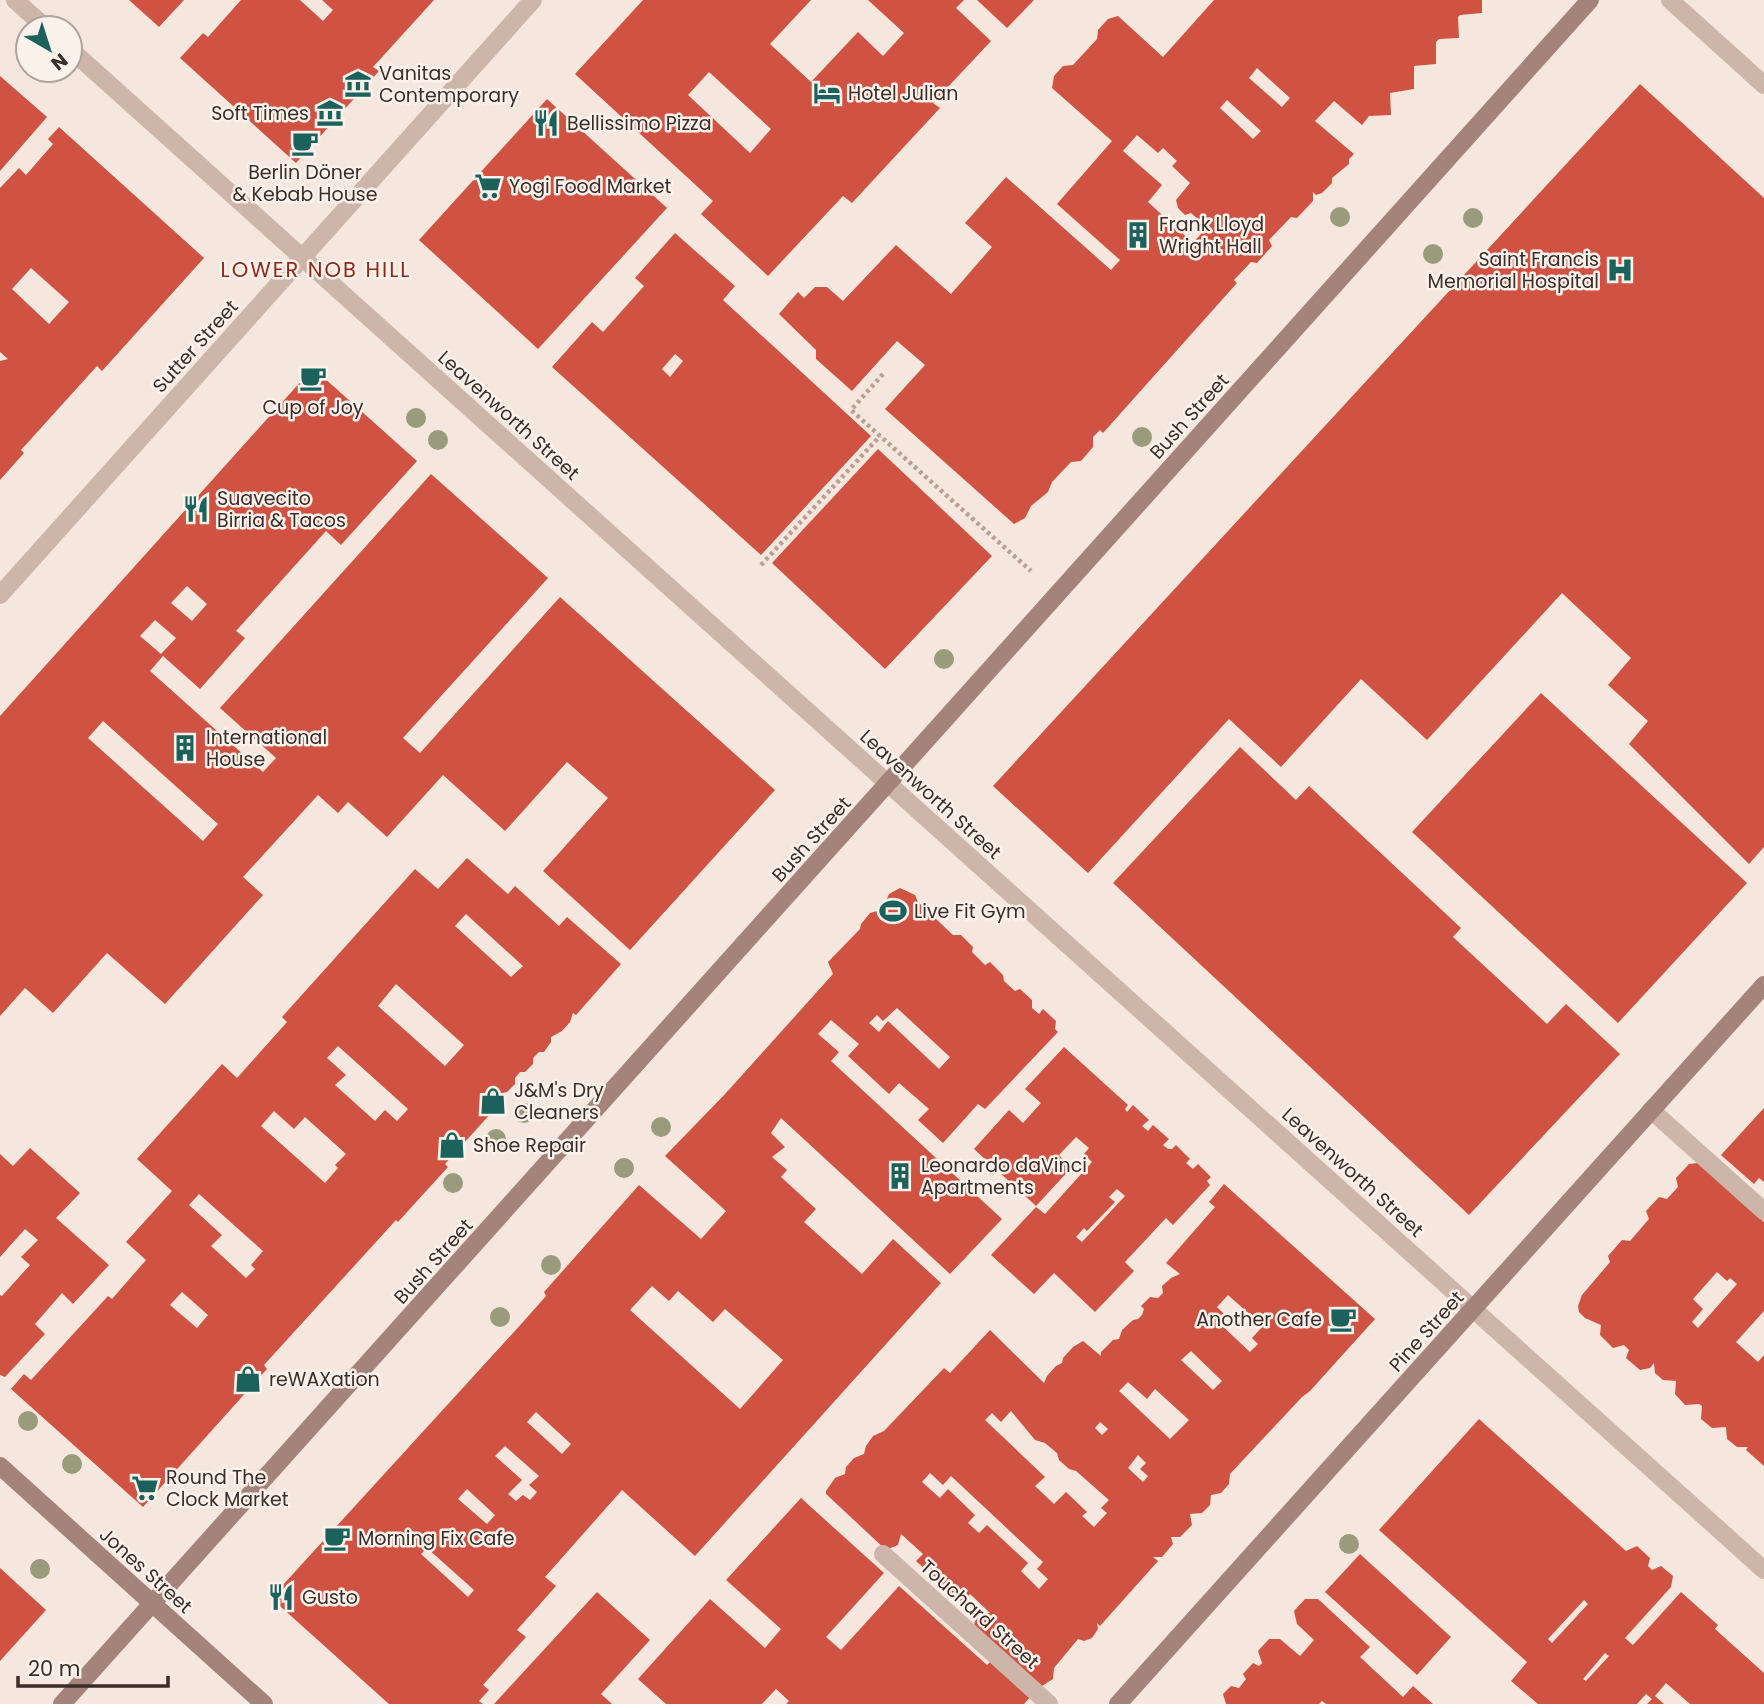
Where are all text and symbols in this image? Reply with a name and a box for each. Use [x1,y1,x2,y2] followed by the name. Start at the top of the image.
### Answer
[14,14,84,84] north arrow
[45,47,73,77] text: N
[379,60,519,109] place label: Vanitas Contemporary
[343,69,373,99] museum icon: Vanitas Contemporary
[812,78,842,108] hotel icon: Hotel Julian
[848,80,958,107] place label: Hotel Julian
[315,98,345,128] museum icon: Soft Times
[211,100,309,127] place label: Soft Times
[531,108,561,138] restaurant icon: Bellissimo Pizza
[567,110,712,137] place label: Bellissimo Pizza
[290,128,320,158] cafe icon: Berlin Döner & Kebab House
[232,159,378,208] place label: Berlin Döner & Kebab House
[473,171,503,201] supermarket icon: Yogi Food Market
[509,173,672,200] place label: Yogi Food Market
[1159,211,1264,260] place label: Frank Lloyd Wright Hall
[1123,220,1153,250] building icon: Frank Lloyd Wright Hall
[1428,246,1599,295] place label: Saint Francis Memorial Hospital
[221,255,411,284] district label: LOWER NOB HILL
[1605,255,1635,285] hospital icon: Saint Francis Memorial Hospital
[146,294,245,399] street label: Sutter Street
[432,344,585,486] street label: Leavenworth Street
[298,363,328,393] cafe icon: Cup of Joy
[1144,368,1235,465] street label: Bush Street
[262,394,364,421] place label: Cup of Joy
[217,485,346,534] place label: Suavecito Birria & Tacos
[181,494,211,524] restaurant icon: Suavecito Birria & Tacos
[854,723,1007,865] street label: Leavenworth Street
[206,724,327,773] place label: International House
[170,733,200,763] building icon: International House
[766,791,857,888] street label: Bush Street
[878,896,908,926] sports icon: Live Fit Gym
[914,898,1026,925] place label: Live Fit Gym
[514,1077,604,1126] place label: J&M's Dry Cleaners
[478,1086,508,1116] shop icon: J&M's Dry Cleaners
[1276,1101,1429,1243] street label: Leavenworth Street
[437,1130,467,1160] shop icon: Shoe Repair
[473,1132,586,1159] place label: Shoe Repair
[921,1152,1087,1201] place label: Leonardo daVinci Apartments
[885,1161,915,1191] building icon: Leonardo daVinci Apartments
[388,1213,479,1310] street label: Bush Street
[1383,1285,1470,1378] street label: Pine Street
[1328,1304,1358,1334] cafe icon: Another Cafe
[1196,1306,1322,1333] place label: Another Cafe
[233,1364,263,1394] shop icon: reWAXation
[269,1366,380,1393] place label: reWAXation
[166,1464,289,1513] place label: Round The Clock Market
[130,1473,160,1503] supermarket icon: Round The Clock Market
[93,1521,198,1620] street label: Jones Street
[322,1523,352,1553] cafe icon: Morning Fix Cafe
[358,1525,515,1552] place label: Morning Fix Cafe
[914,1554,1045,1675] street label: Touchard Street
[266,1582,296,1612] restaurant icon: Gusto
[302,1584,358,1611] place label: Gusto
[18,1644,168,1688] scale bar
[28,1654,81,1683] text: 20 m

